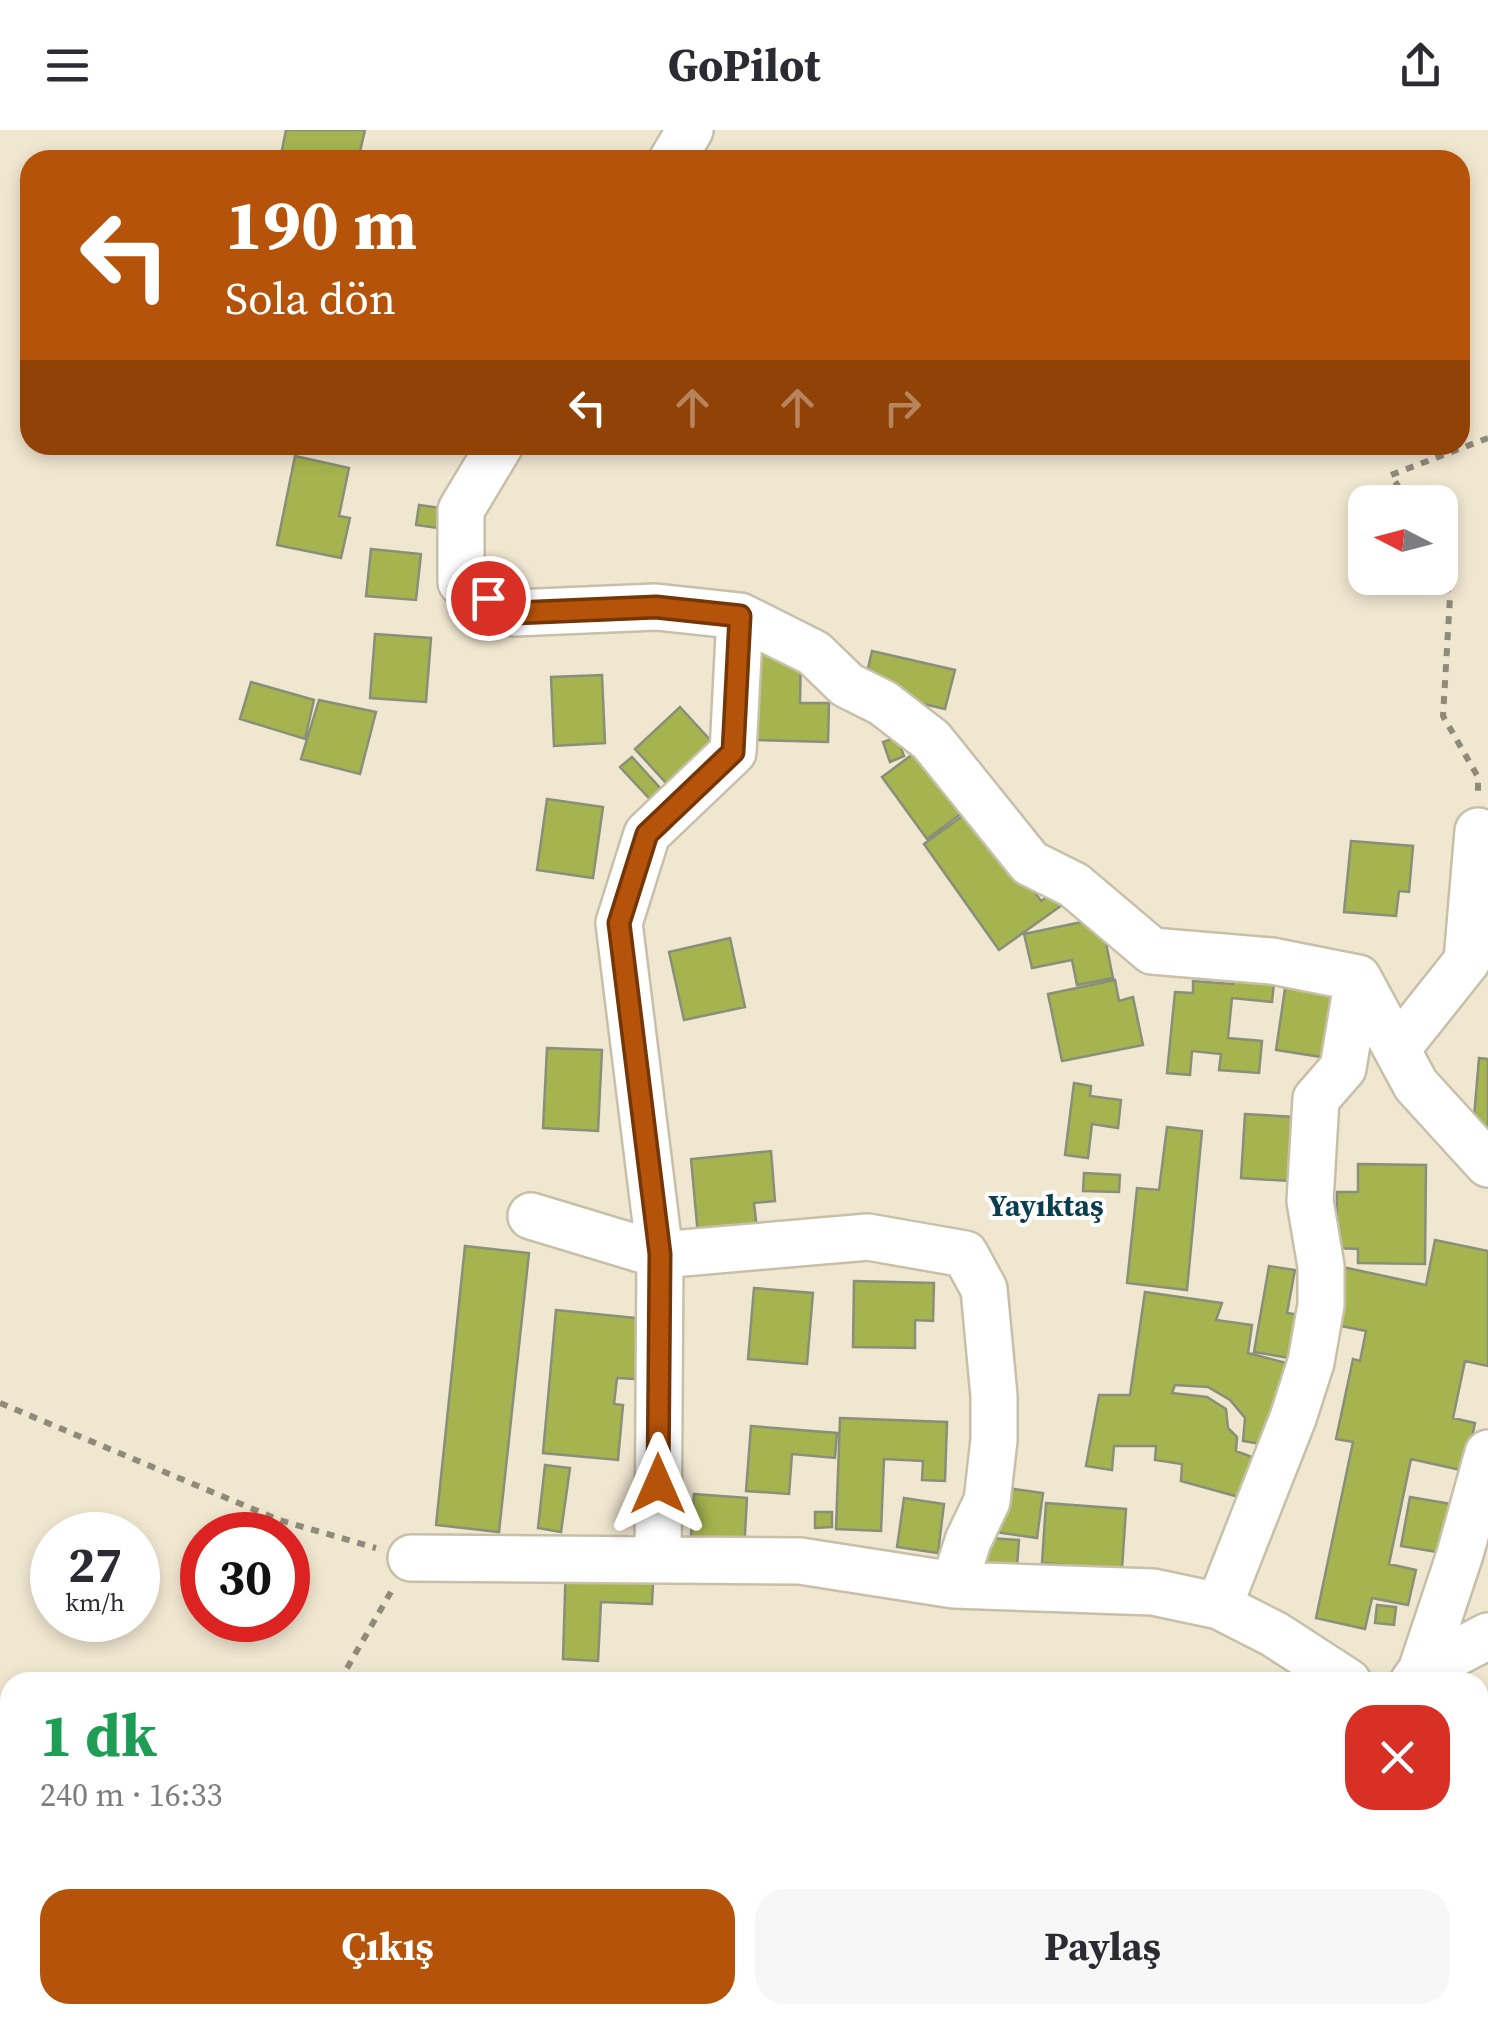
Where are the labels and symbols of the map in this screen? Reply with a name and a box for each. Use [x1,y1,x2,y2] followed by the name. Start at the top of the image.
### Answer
[1348,485,1458,595] north arrow
[446,556,531,641] pin
[988,1185,1104,1226] district label: Yayıktaş
[606,1432,710,1536] position arrow
[180,1512,310,1642] speed limit sign: 30

